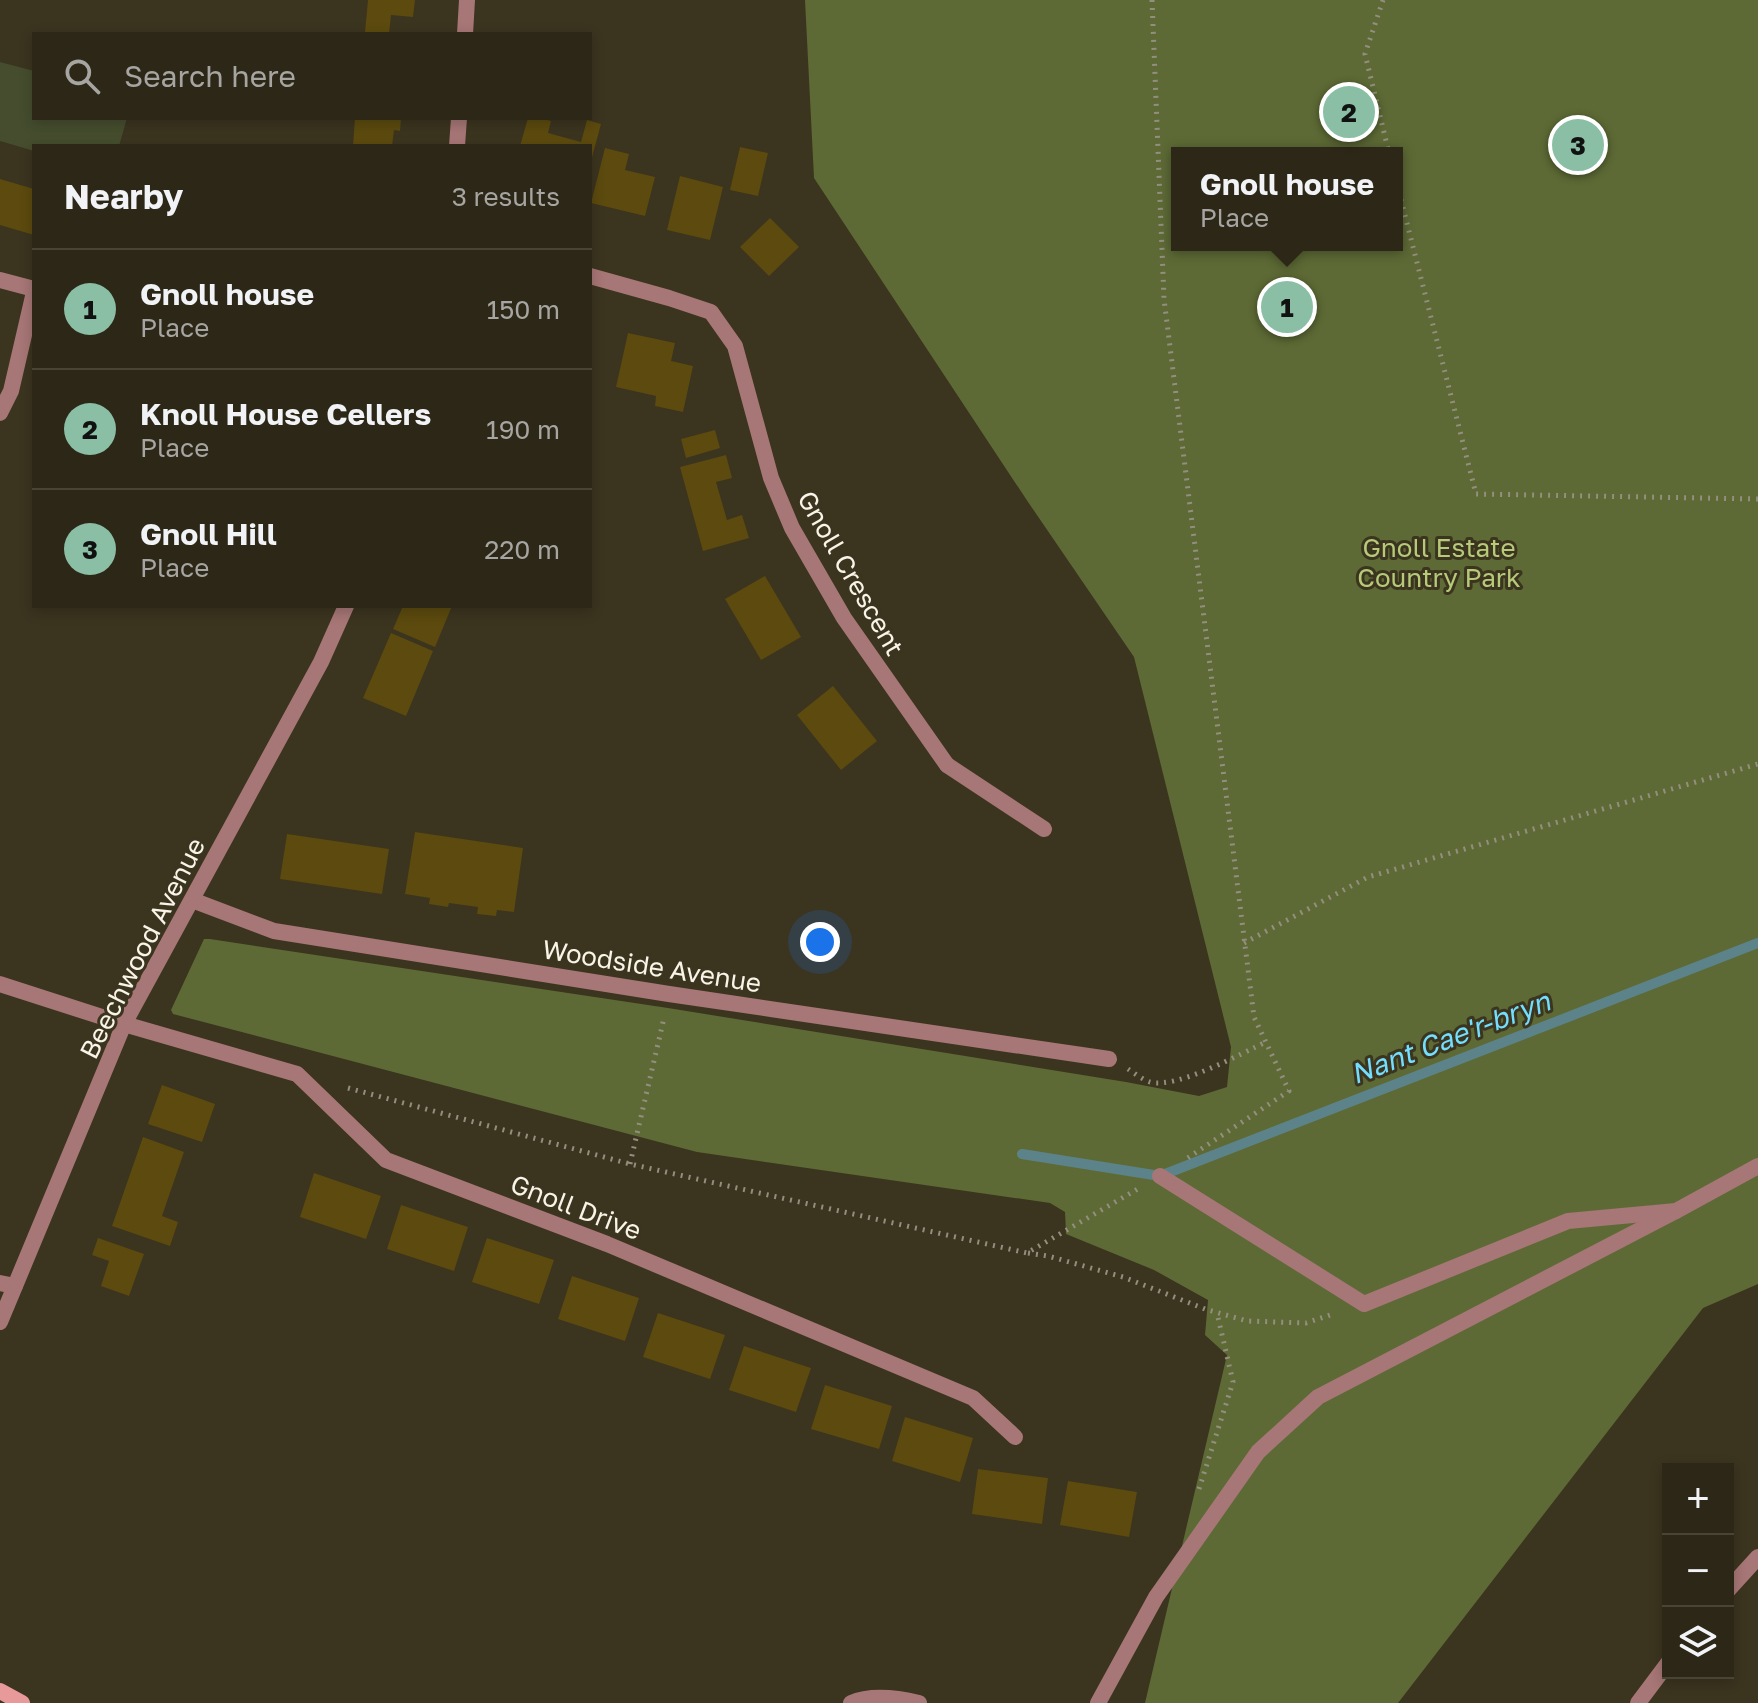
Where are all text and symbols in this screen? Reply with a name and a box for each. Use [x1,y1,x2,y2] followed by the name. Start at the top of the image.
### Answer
[32,32,592,120] search box
[60,54,104,98] icon: search
[124,58,296,94] text: Search here
[1323,82,1375,142] pin: 2
[1552,115,1604,175] pin: 3
[1171,147,1403,251] popup
[1200,166,1374,202] text: Gnoll house
[64,176,184,216] text: Nearby
[452,181,560,212] text: 3 results
[1200,202,1269,233] text: Place
[140,276,314,312] text: Gnoll house
[1261,277,1313,337] pin: 1
[83,294,97,325] text: 1
[487,294,560,325] text: 150 m
[140,312,209,343] text: Place
[140,396,431,432] text: Knoll House Cellers
[82,414,98,445] text: 2
[486,414,560,445] text: 190 m
[140,432,209,463] text: Place
[791,485,911,661] street label: Gnoll Crescent
[140,516,277,552] text: Gnoll Hill
[1357,532,1521,593] park label: Gnoll Estate Country Park
[82,534,98,565] text: 3
[484,534,560,565] text: 220 m
[140,552,209,583] text: Place
[73,832,211,1064] street label: Beechwood Avenue
[800,922,840,962] your location
[540,933,764,999] street label: Woodside Avenue
[1346,983,1556,1090] water label: Nant Cae'r-bryn
[506,1168,646,1246] street label: Gnoll Drive
[1662,1463,1734,1679] map controls
[1662,1463,1734,1535] button: +
[1662,1535,1734,1607] button: −
[1662,1607,1734,1679] button: layers

